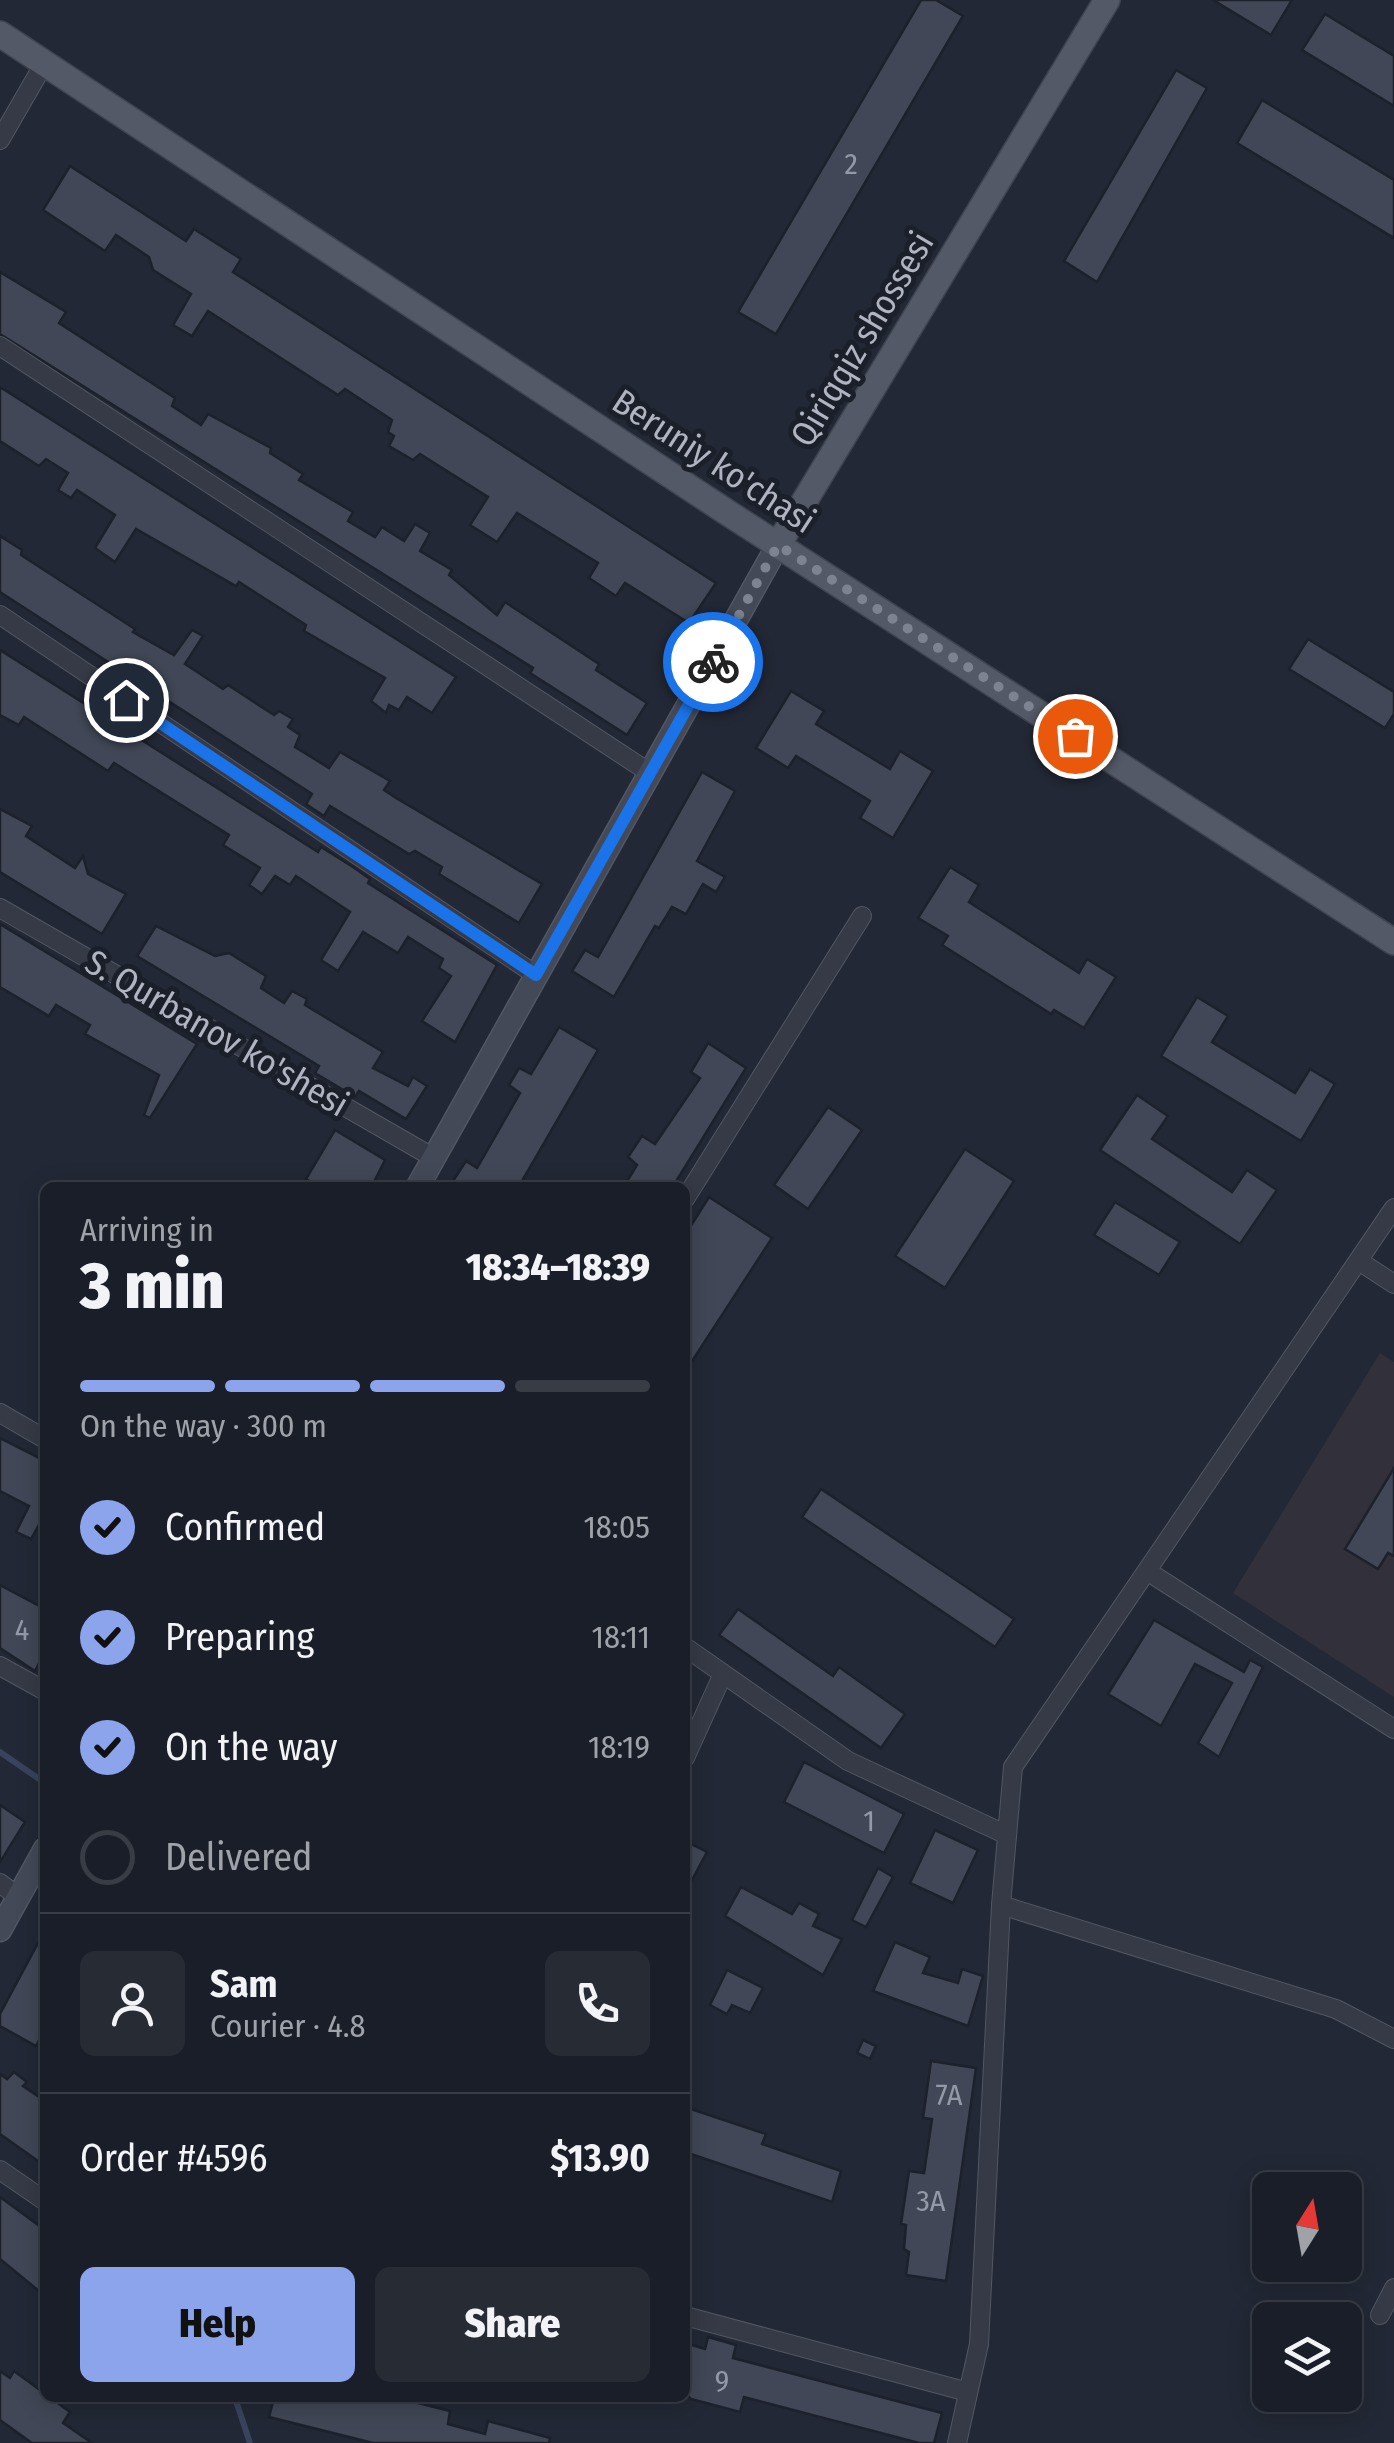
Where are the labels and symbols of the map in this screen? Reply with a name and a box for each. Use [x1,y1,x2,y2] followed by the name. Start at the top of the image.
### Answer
[844,146,858,182] house number: 2
[782,224,942,454] street label: Qiriqqiz shossesi
[605,380,823,542] street label: Beruniy ko'chasi
[663,612,763,712] courier
[84,658,169,743] pin
[1033,694,1118,779] pin
[78,941,356,1125] street label: S. Qurbanov ko'shesi
[15,1612,29,1648] house number: 4
[863,1803,875,1839] house number: 1
[935,2077,963,2113] house number: 7A
[1252,2172,1362,2282] north arrow
[916,2183,946,2219] house number: 3A
[715,2363,729,2399] house number: 9

